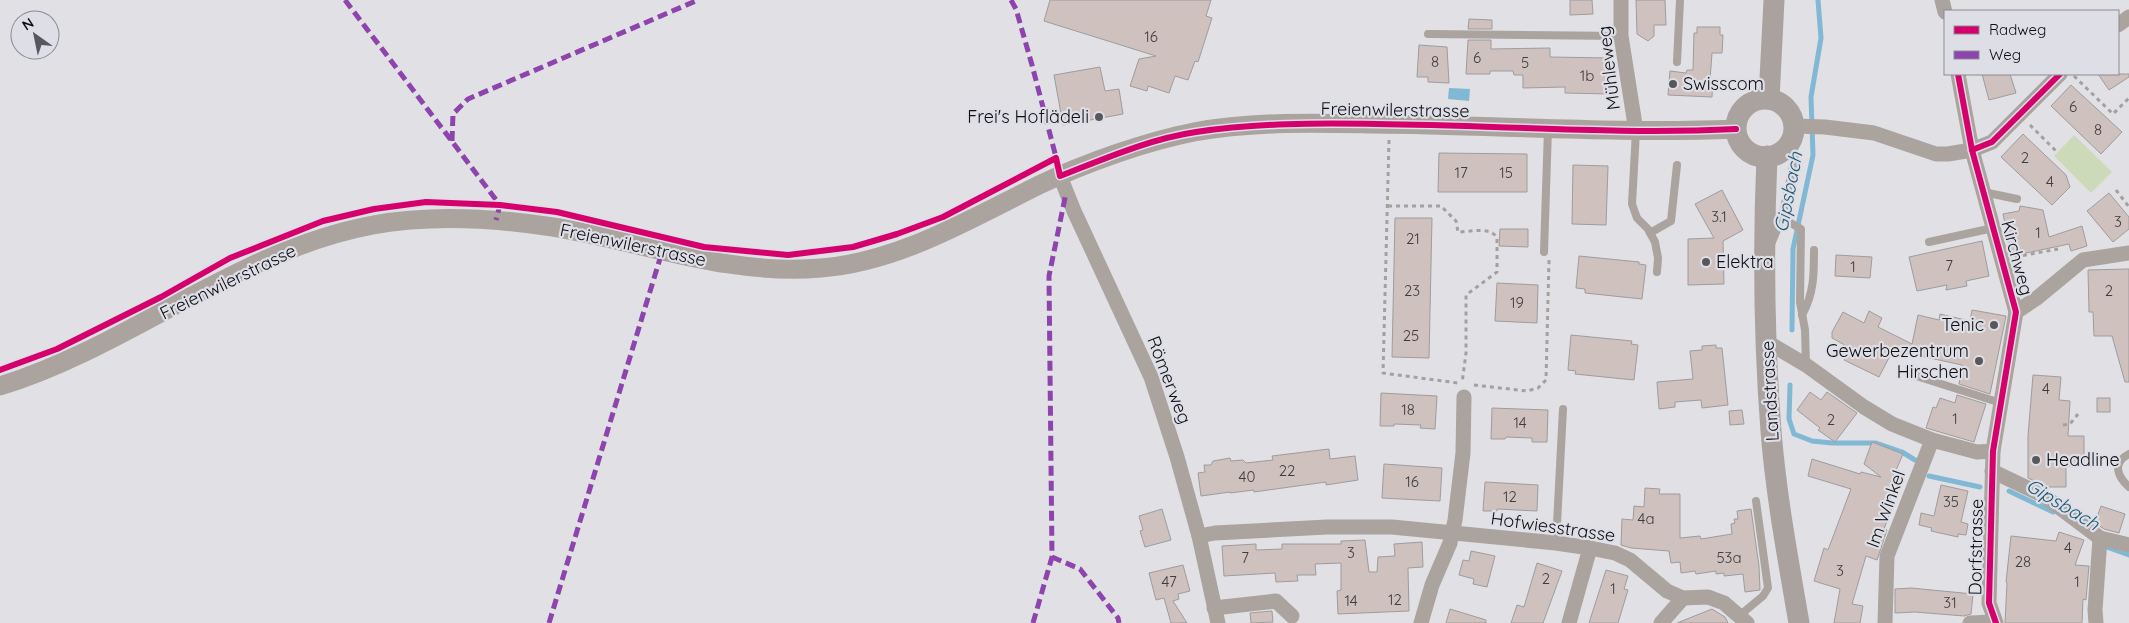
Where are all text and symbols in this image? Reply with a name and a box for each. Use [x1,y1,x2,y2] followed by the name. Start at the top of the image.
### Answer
[10,10,60,60] north arrow
[1944,10,2119,75] legend
[19,14,37,34] text: N
[1989,20,2046,39] text: Radweg
[1592,25,1625,111] street label: Mühleweg
[1144,27,1158,46] house number: 16
[1989,45,2021,64] text: Weg
[1473,48,1481,67] house number: 6
[1431,52,1439,71] house number: 8
[1521,53,1529,72] house number: 5
[1580,66,1594,85] house number: 1b
[1683,72,1764,95] place label: Swisscom
[1667,78,1679,90] marker: Swisscom
[1320,97,1470,122] street label: Freienwilerstrasse
[2069,97,2077,116] house number: 6
[967,105,1089,128] place label: Frei's Hoflädeli
[1093,111,1105,123] marker: Frei's Hoflädeli
[2094,120,2102,139] house number: 8
[2021,148,2029,167] house number: 2
[1768,149,1808,234] water label: Gipsbach
[1454,163,1468,182] house number: 17
[1499,163,1513,182] house number: 15
[2046,172,2054,191] house number: 4
[1711,207,1727,226] house number: 3.1
[2114,212,2122,231] house number: 3
[558,218,708,271] street label: Freienwilerstrasse
[1996,218,2039,298] street label: Kirchweg
[2035,223,2041,242] house number: 1
[1406,229,1420,248] house number: 21
[156,239,300,325] street label: Freienwilerstrasse
[1716,250,1774,273] place label: Elektra
[1700,256,1712,268] marker: Elektra
[1945,256,1953,275] house number: 7
[1850,257,1856,276] house number: 1
[1404,281,1420,300] house number: 23
[2105,281,2113,300] house number: 2
[1510,293,1524,312] house number: 19
[1942,313,1984,336] place label: Tenic
[1988,319,2000,331] marker: Tenic
[1403,326,1419,345] house number: 25
[1142,333,1197,427] street label: Römerweg
[1826,339,1969,383] place label: Gewerbezentrum Hirschen
[1755,340,1784,442] street label: Landstrasse
[1973,355,1985,367] marker: Gewerbezentrum Hirschen
[2042,379,2050,398] house number: 4
[1401,400,1415,419] house number: 18
[1952,409,1958,428] house number: 1
[1827,410,1835,429] house number: 2
[1513,413,1527,432] house number: 14
[2046,448,2120,471] place label: Headline
[2030,454,2042,466] marker: Headline
[1279,461,1295,480] house number: 22
[1239,467,1255,486] house number: 40
[1861,467,1910,551] street label: Im Winkel
[1405,472,1419,491] house number: 16
[2022,473,2105,536] water label: Gipsbach
[1503,487,1517,506] house number: 12
[1943,492,1959,511] house number: 35
[1963,499,1988,595] street label: Dorfstrasse
[1489,506,1617,547] street label: Hofwiesstrasse
[1638,509,1655,528] house number: 4a
[2064,538,2072,557] house number: 4
[1347,543,1355,562] house number: 3
[1241,548,1249,567] house number: 7
[1716,548,1742,567] house number: 53a
[2015,552,2031,571] house number: 28
[1836,561,1844,580] house number: 3
[1542,569,1550,588] house number: 2
[1161,572,1177,591] house number: 47
[2074,572,2080,591] house number: 1
[1610,579,1616,598] house number: 1
[1388,590,1402,609] house number: 12
[1344,591,1358,610] house number: 14
[1943,593,1957,612] house number: 31

